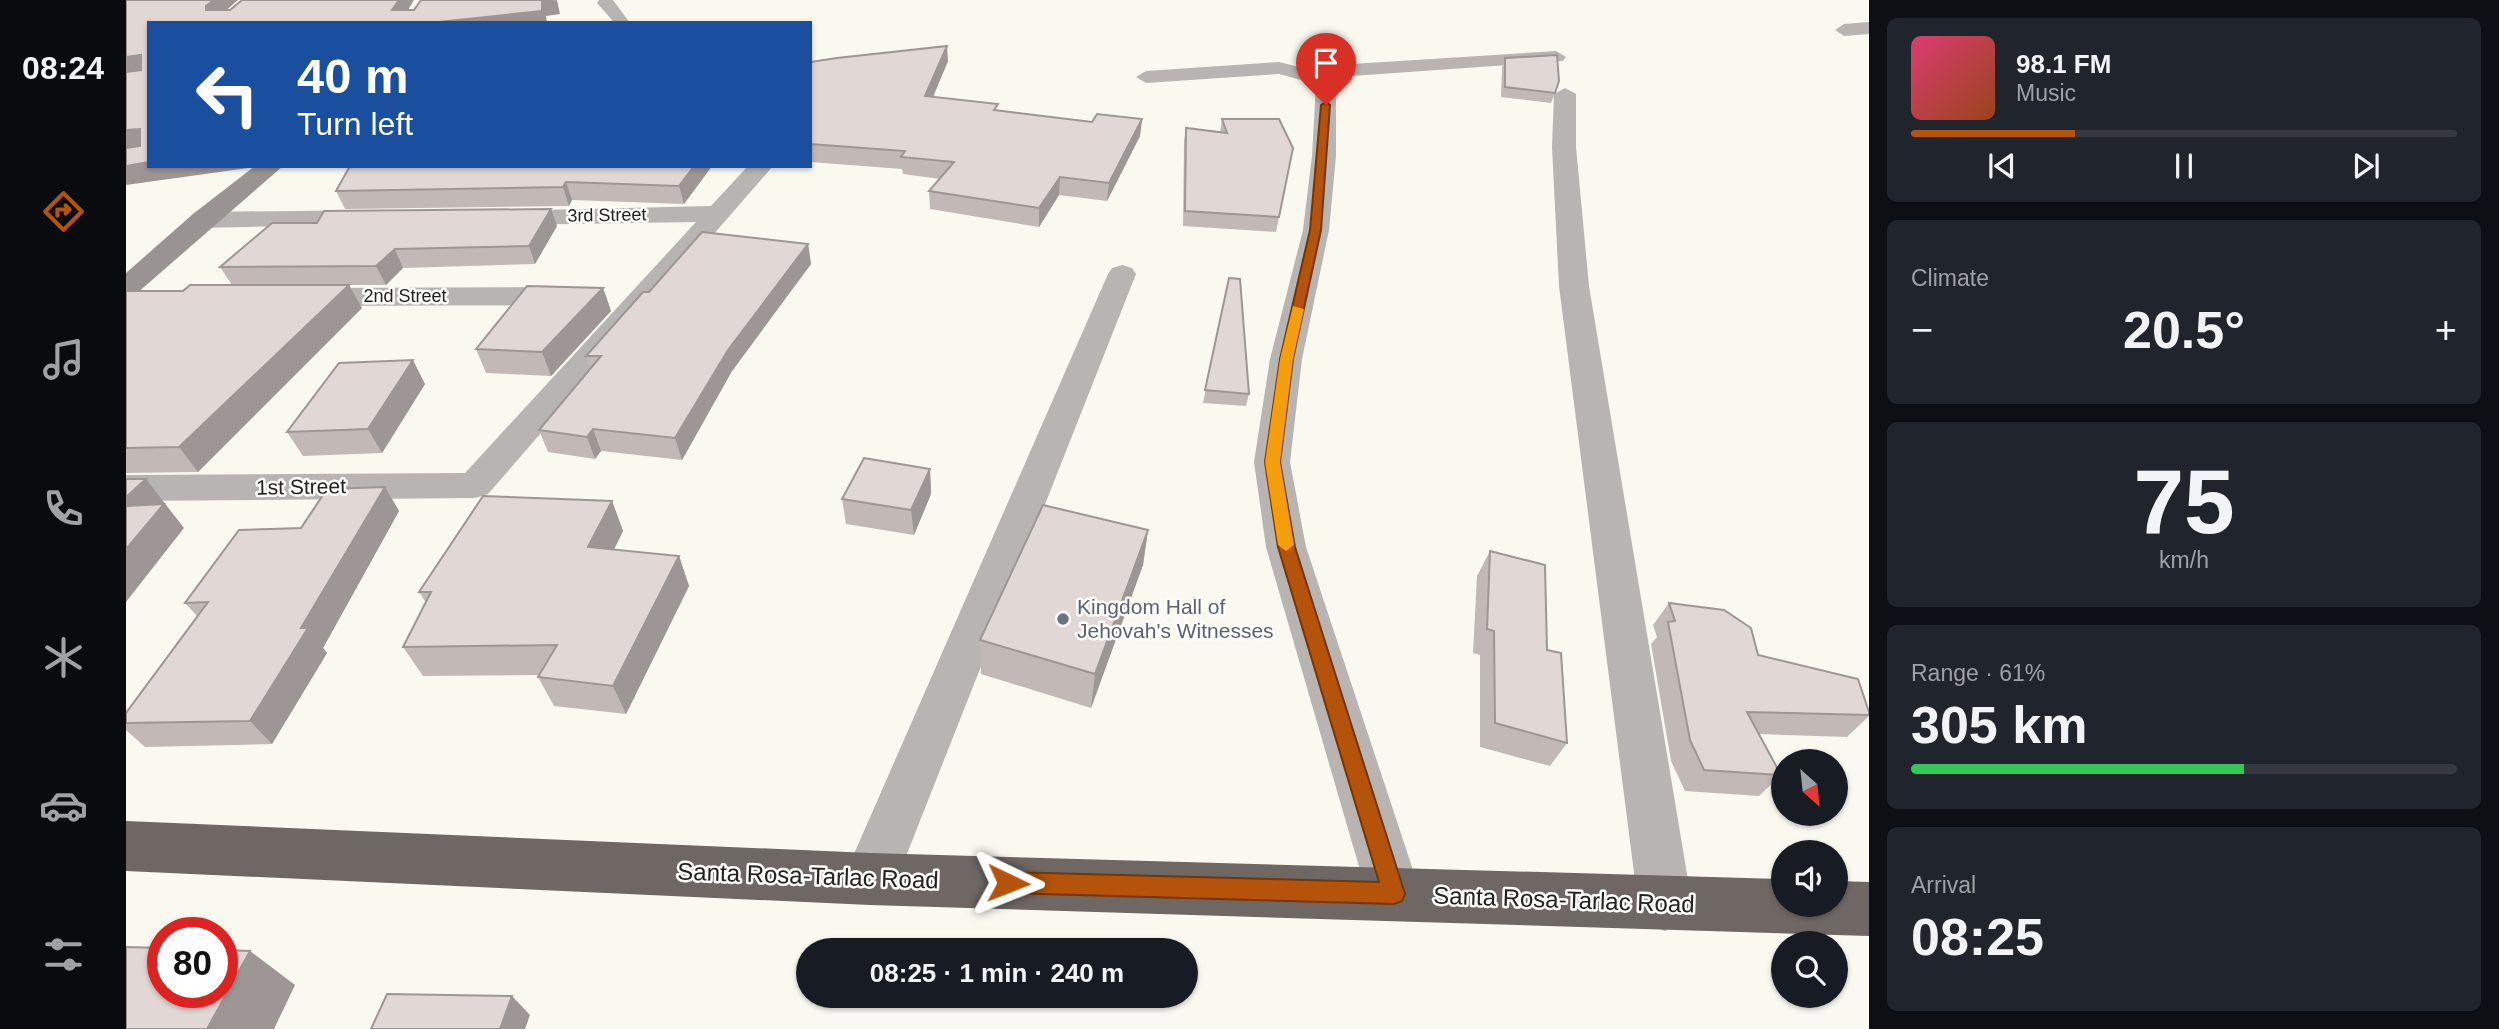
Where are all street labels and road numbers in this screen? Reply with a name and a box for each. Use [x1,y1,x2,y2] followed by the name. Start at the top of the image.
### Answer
[567,204,647,226] street label: 3rd Street
[363,286,447,306] street label: 2nd Street
[256,474,346,499] street label: 1st Street
[677,857,939,894] street label: Santa Rosa-Tarlac Road
[1433,881,1695,918] street label: Santa Rosa-Tarlac Road

